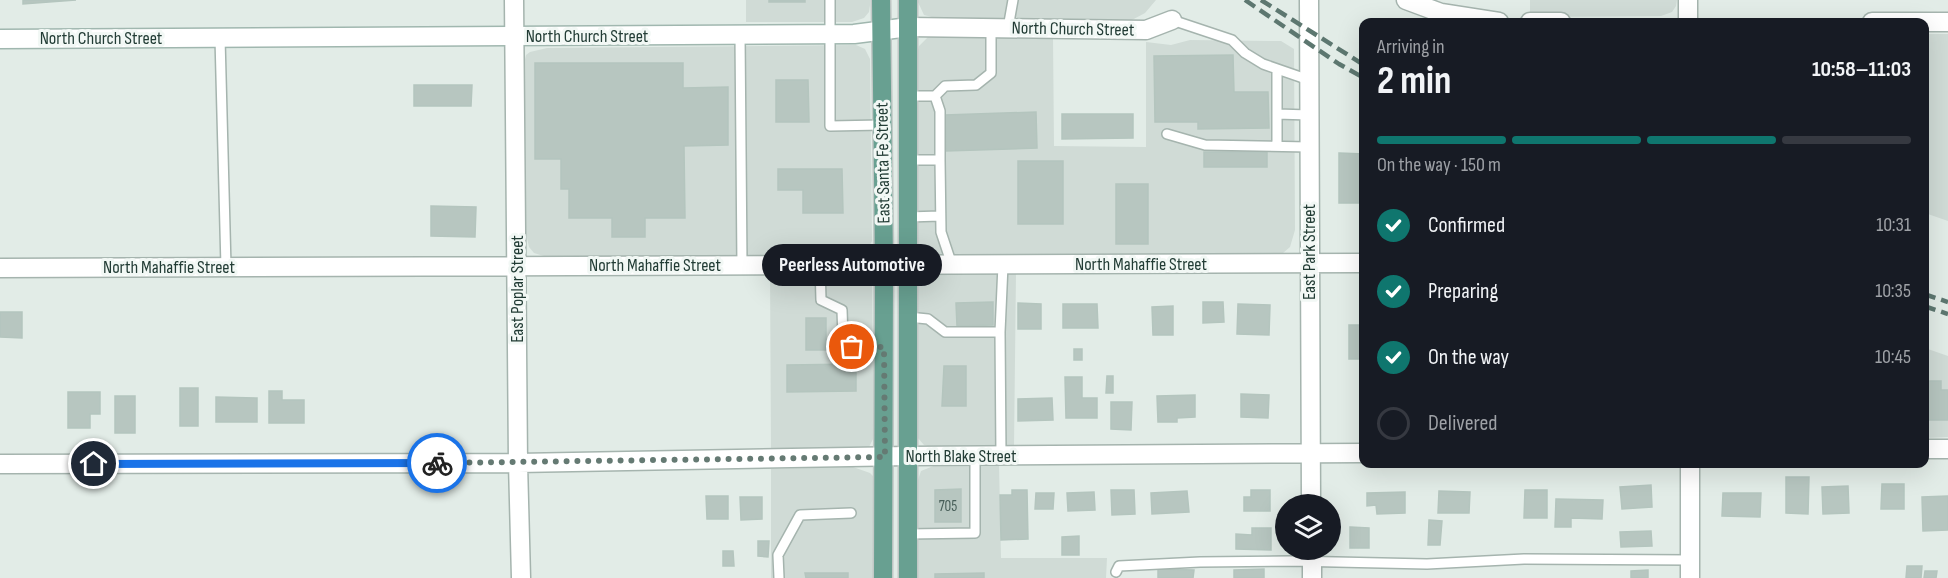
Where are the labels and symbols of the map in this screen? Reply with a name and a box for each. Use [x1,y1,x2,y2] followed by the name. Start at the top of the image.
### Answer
[1011,17,1135,41] street label: North Church Street
[526,26,649,47] street label: North Church Street
[40,28,163,49] street label: North Church Street
[871,102,895,224] street label: East Santa Fe Street
[1299,203,1320,300] street label: East Park Street
[507,235,528,343] street label: East Poplar Street
[762,245,942,287] callout: Peerless Automotive
[1075,254,1208,275] street label: North Mahaffie Street
[589,255,722,276] street label: North Mahaffie Street
[103,257,236,278] street label: North Mahaffie Street
[826,321,877,372] pin
[407,433,467,493] courier
[68,438,119,489] pin
[905,446,1017,467] street label: North Blake Street
[939,497,957,516] house number: 705

